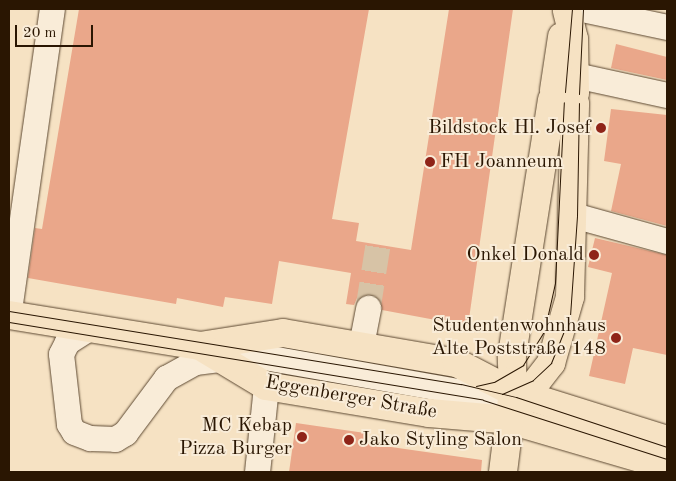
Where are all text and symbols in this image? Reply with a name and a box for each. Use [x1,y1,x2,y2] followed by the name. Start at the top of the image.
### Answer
[18,15,95,47] scale bar
[23,26,57,41] text: 20 m
[428,116,591,140] place label: Bildstock Hl. Josef
[595,122,607,134] marker: Bildstock Hl. Josef
[440,150,563,174] place label: FH Joanneum
[424,156,436,168] marker: FH Joanneum
[467,243,584,267] place label: Onkel Donald
[588,249,600,261] marker: Onkel Donald
[431,314,606,361] place label: Studentenwohnhaus Alte Poststraße 148
[610,332,622,344] marker: Studentenwohnhaus Alte Poststraße 148
[263,371,439,425] street label: Eggenberger Straße
[179,414,292,461] place label: MC Kebap Pizza Burger
[359,428,522,452] place label: Jako Styling Salon
[296,431,308,443] marker: MC Kebap Pizza Burger
[343,434,355,446] marker: Jako Styling Salon

